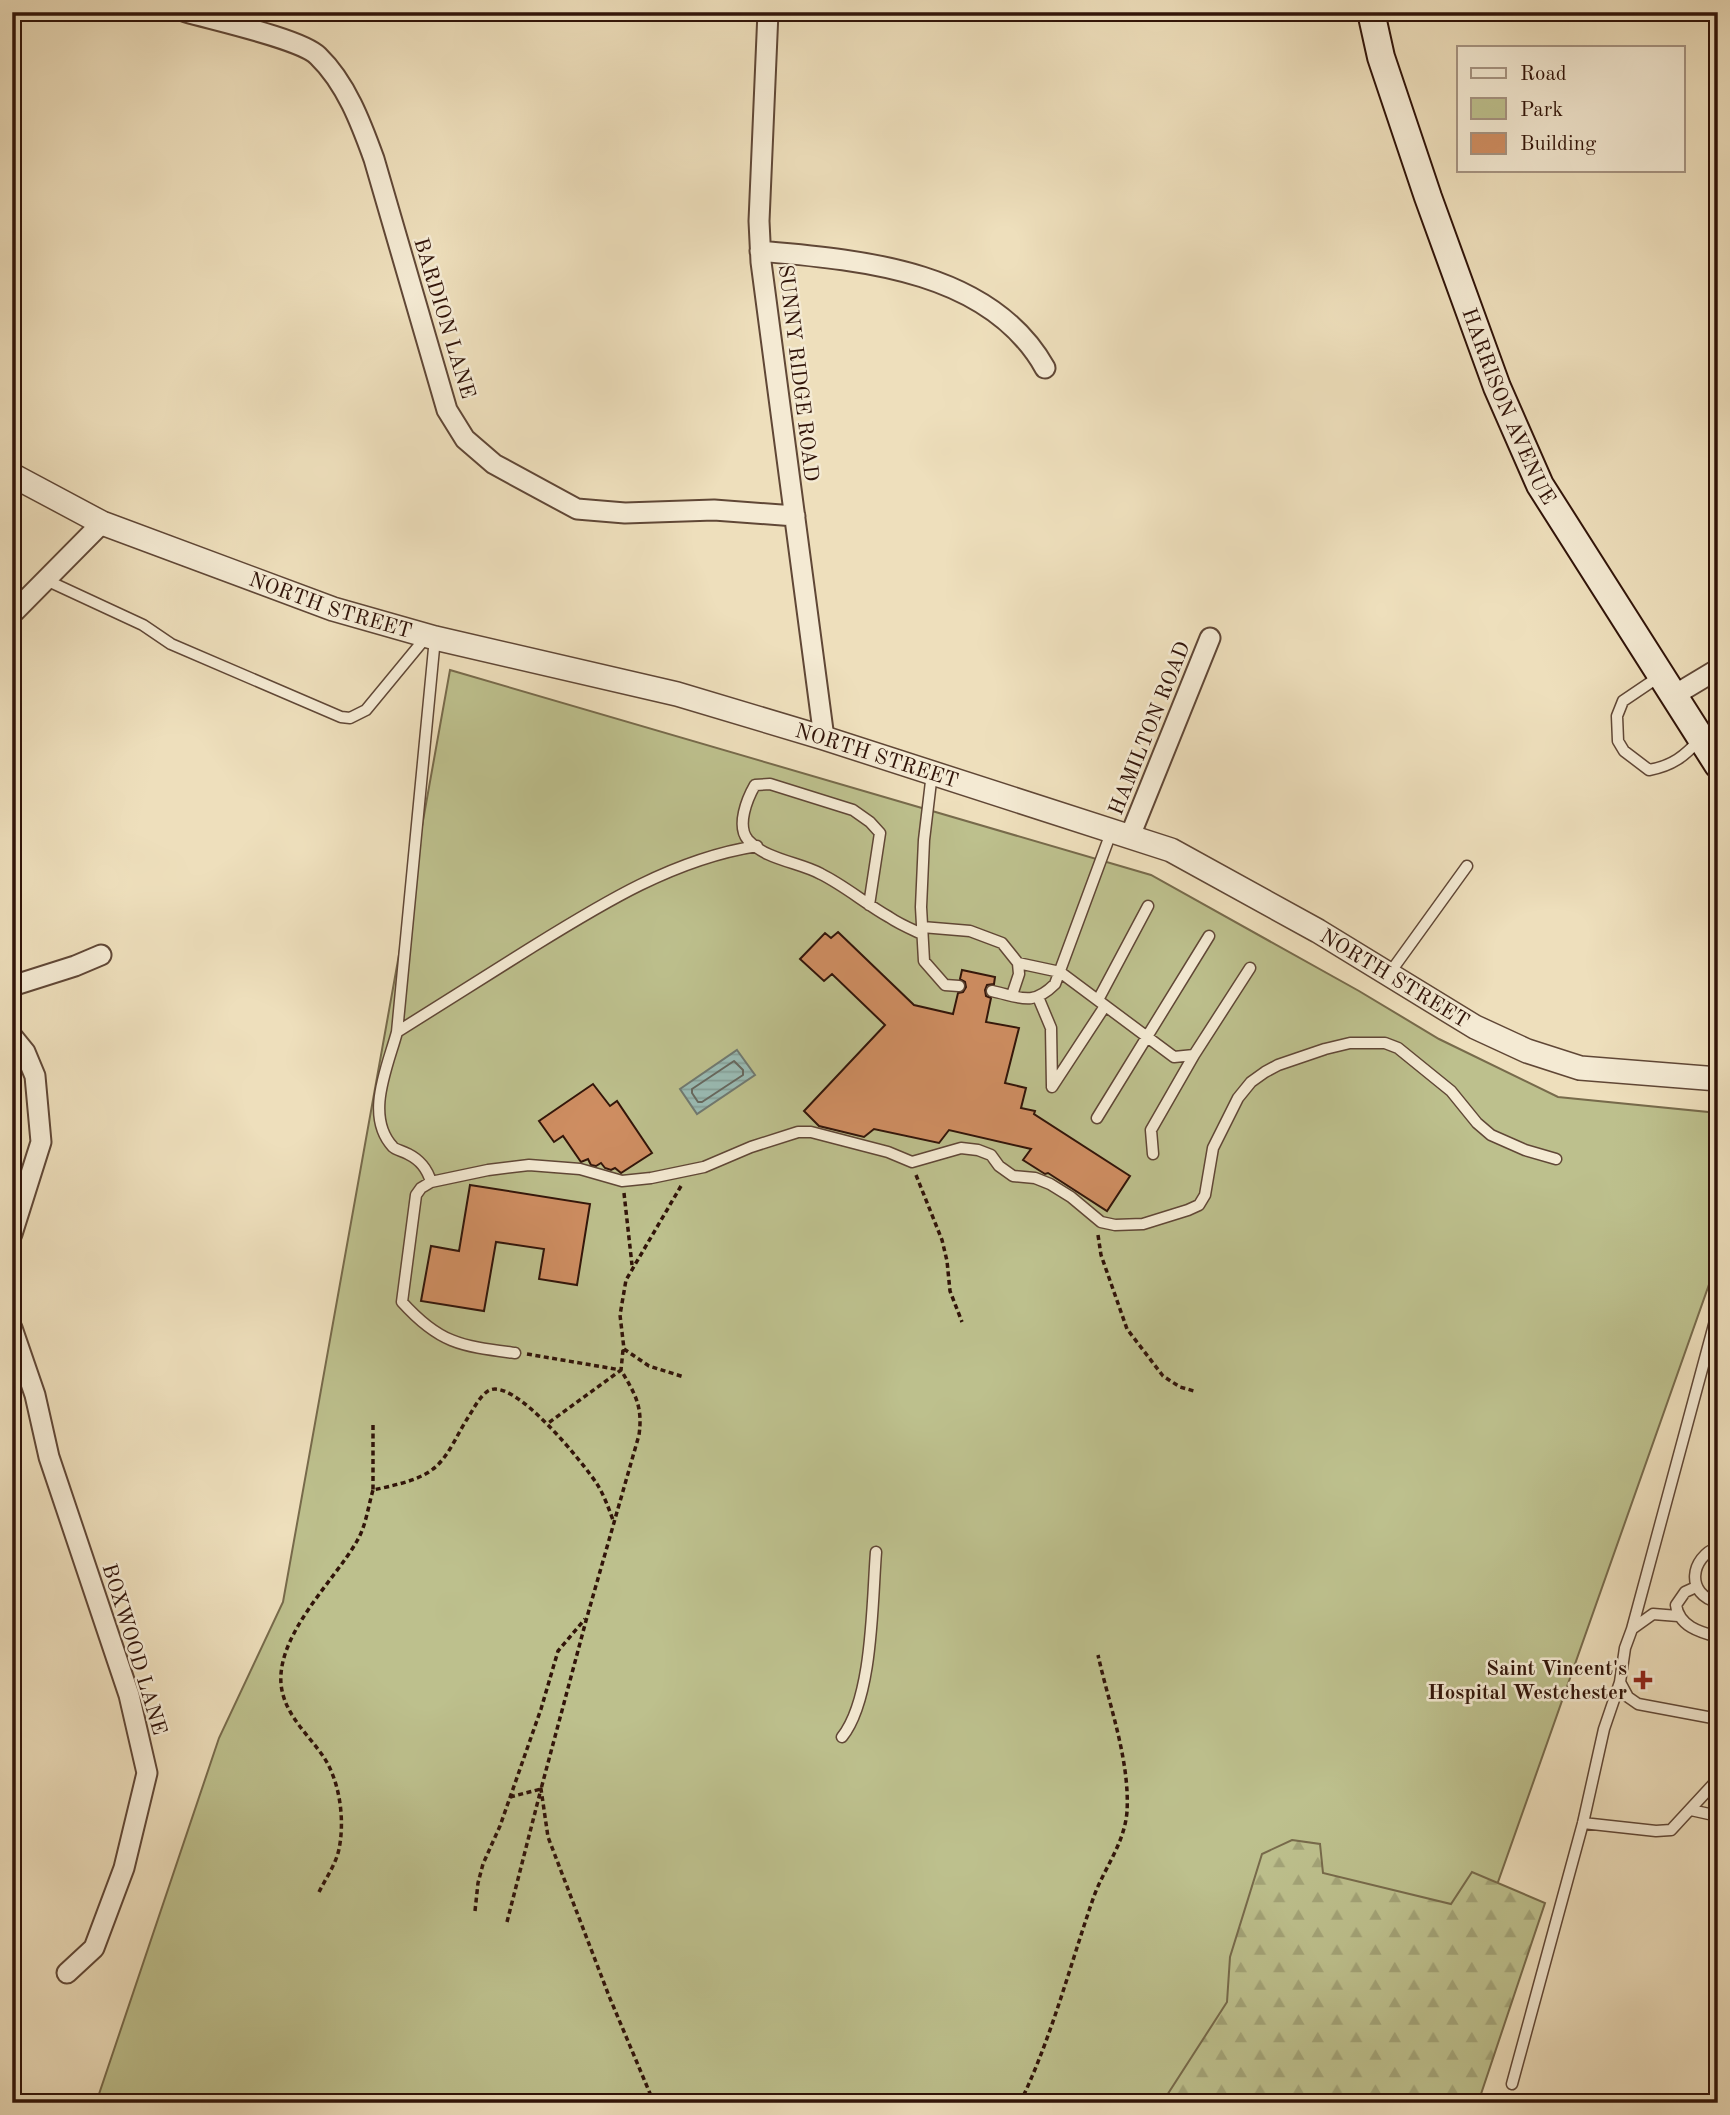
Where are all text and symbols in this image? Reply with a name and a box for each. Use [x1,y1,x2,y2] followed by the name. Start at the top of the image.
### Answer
[1457,46,1684,172] legend
[1520,64,1567,85] text: Road
[1520,100,1563,121] text: Park
[1520,134,1597,155] text: Building
[409,236,478,401] street label: BARDION LANE
[774,263,821,483] street label: SUNNY RIDGE ROAD
[1457,305,1559,509] street label: HARRISON AVENUE
[246,570,414,643] street label: NORTH STREET
[1106,639,1195,818] street label: HAMILTON ROAD
[792,721,961,793] street label: NORTH STREET
[1316,926,1472,1033] street label: NORTH STREET
[98,1561,170,1738] street label: BOXWOOD LANE
[1427,1659,1627,1704] place label: Saint Vincent's Hospital Westchester
[1633,1670,1653,1690] marker: Saint Vincent's Hospital Westchester

